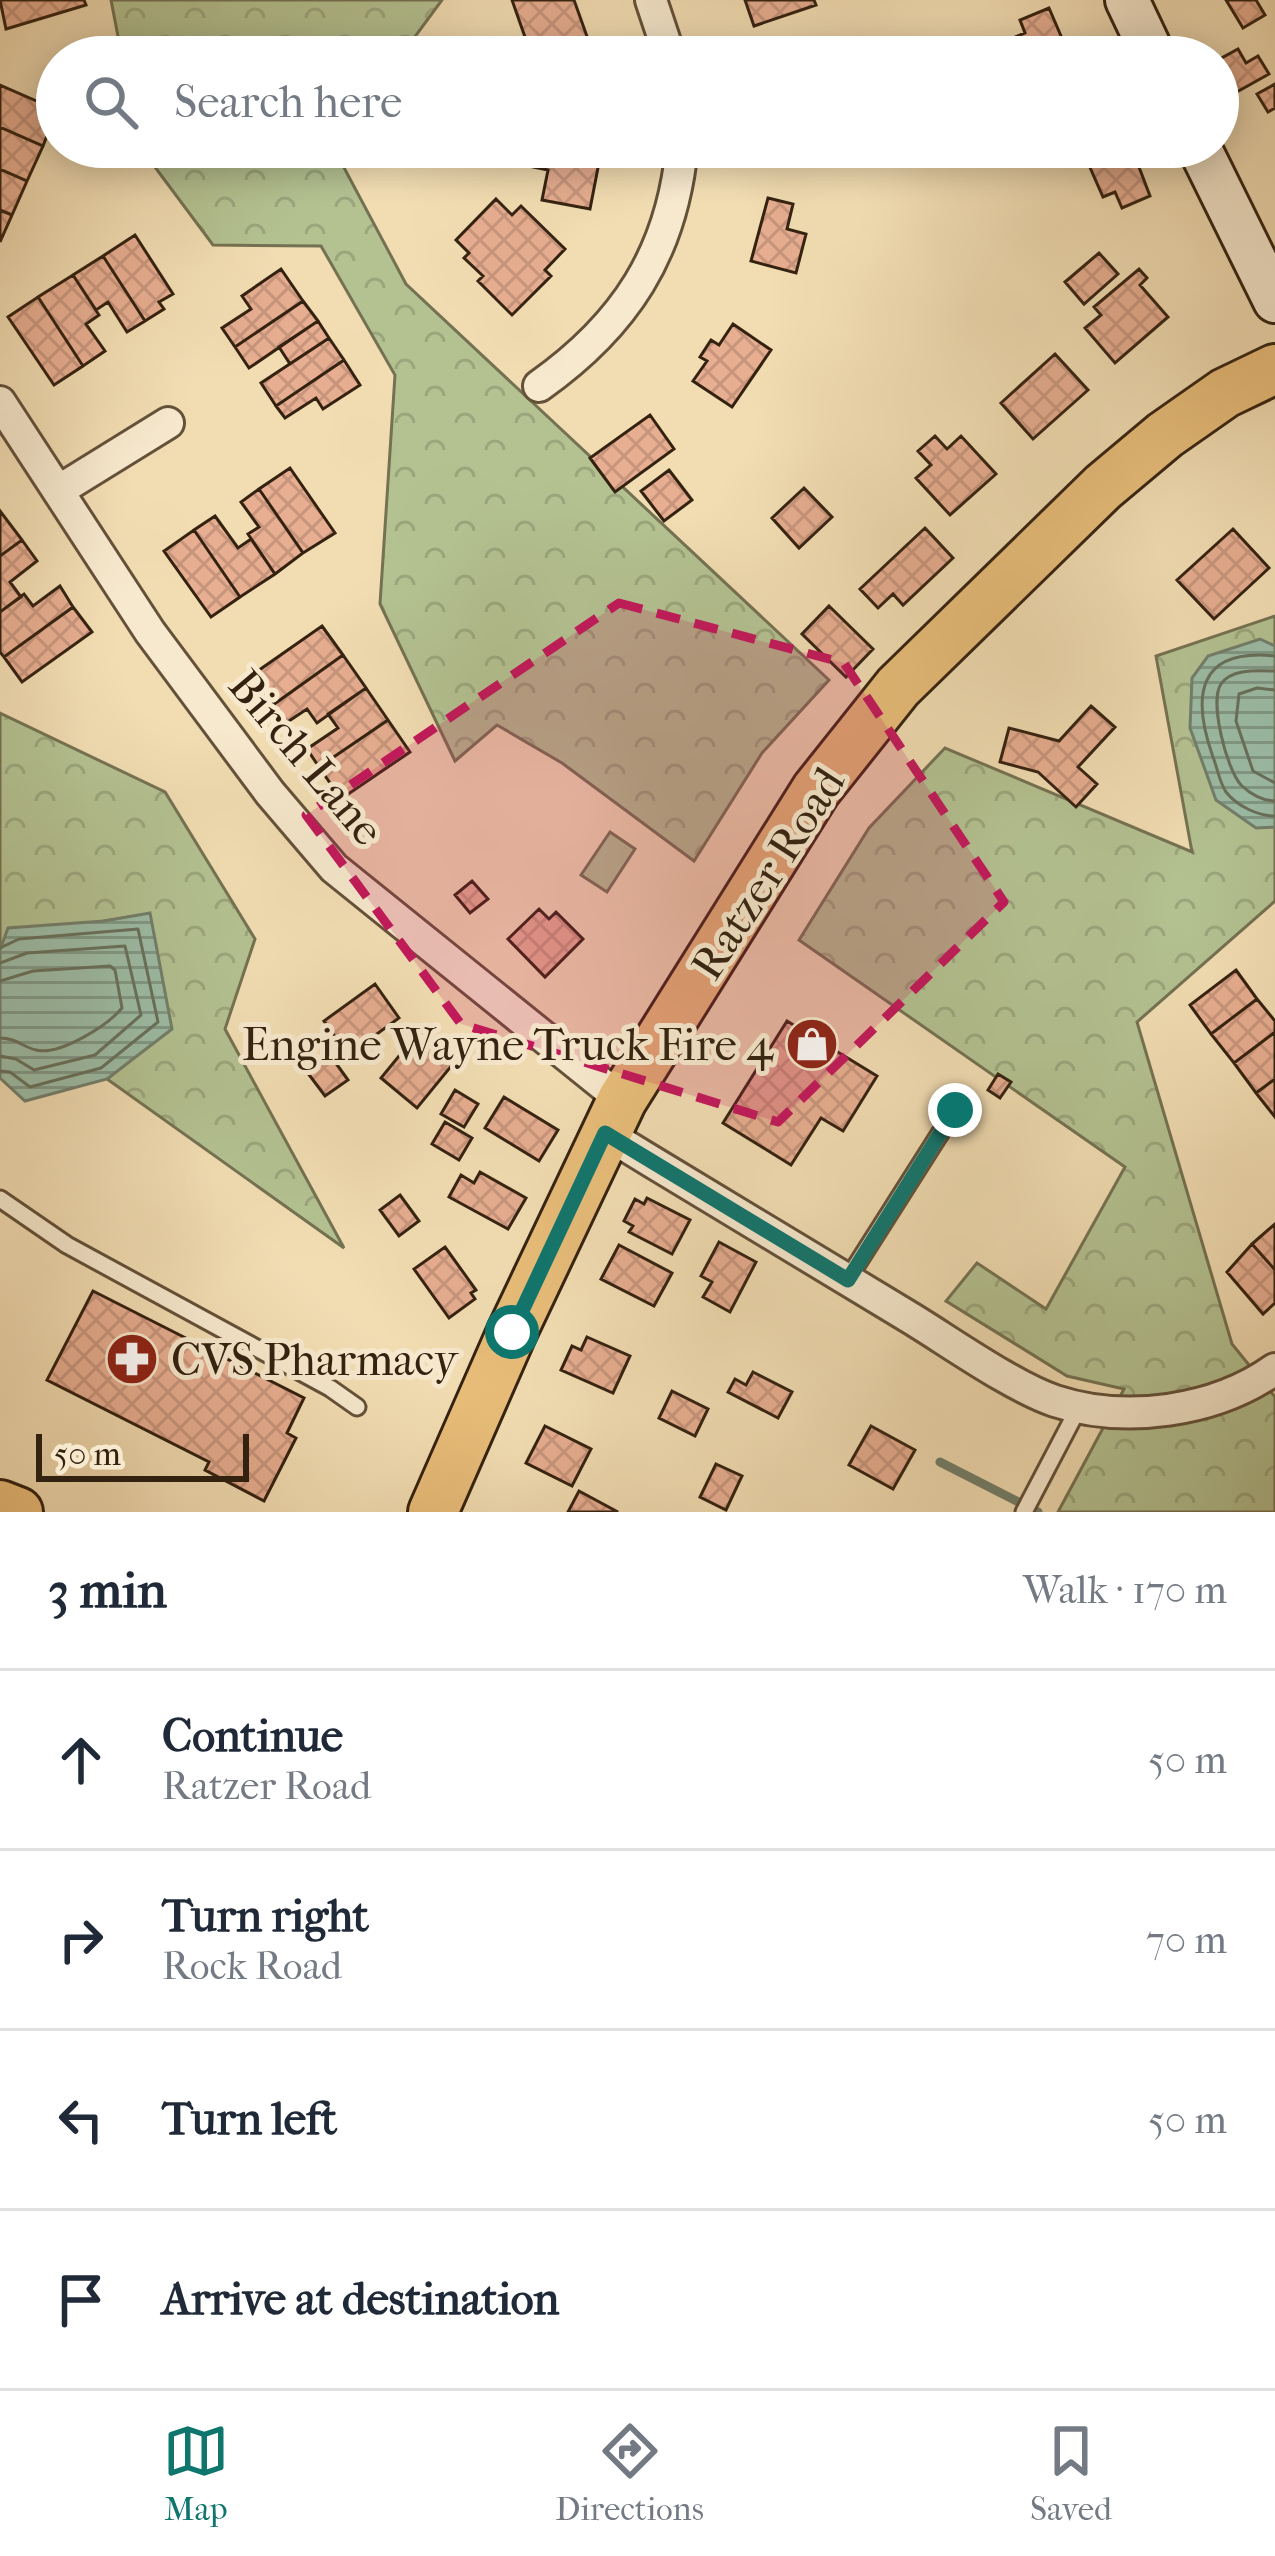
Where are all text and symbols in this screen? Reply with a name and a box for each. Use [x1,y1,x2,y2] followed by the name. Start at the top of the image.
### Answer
[36,36,1239,168] search box
[78,69,144,135] icon: search
[174,76,402,129] text: Search here
[217,660,394,856] street label: Birch Lane
[680,758,856,989] street label: Ratzer Road
[784,1016,840,1072] shop icon: Engine Wayne Truck Fire 4
[242,1019,774,1072] place label: Engine Wayne Truck Fire 4
[928,1083,982,1137] route end
[485,1305,539,1359] route start
[104,1331,160,1387] pharmacy icon: CVS Pharmacy
[171,1334,460,1387] place label: CVS Pharmacy
[36,1428,249,1481] scale bar
[54,1435,121,1474] text: 50 m
[48,1560,167,1620] text: 3 min
[1023,1567,1227,1613] text: Walk · 170 m
[162,1710,343,1763] text: Continue
[48,1727,114,1793] icon: ahead
[1148,1737,1227,1783] text: 50 m
[162,1763,371,1809] text: Ratzer Road
[162,1890,369,1943] text: Turn right
[48,1907,114,1973] icon: right
[1146,1917,1227,1963] text: 70 m
[162,1943,342,1989] text: Rock Road
[48,2087,114,2153] icon: left
[162,2093,337,2146] text: Turn left
[1148,2097,1227,2143] text: 50 m
[48,2267,114,2333] icon: arrive
[162,2273,559,2326] text: Arrive at destination
[163,2418,229,2529] tab: Map
[555,2418,704,2529] tab: Directions
[1030,2418,1112,2529] tab: Saved

